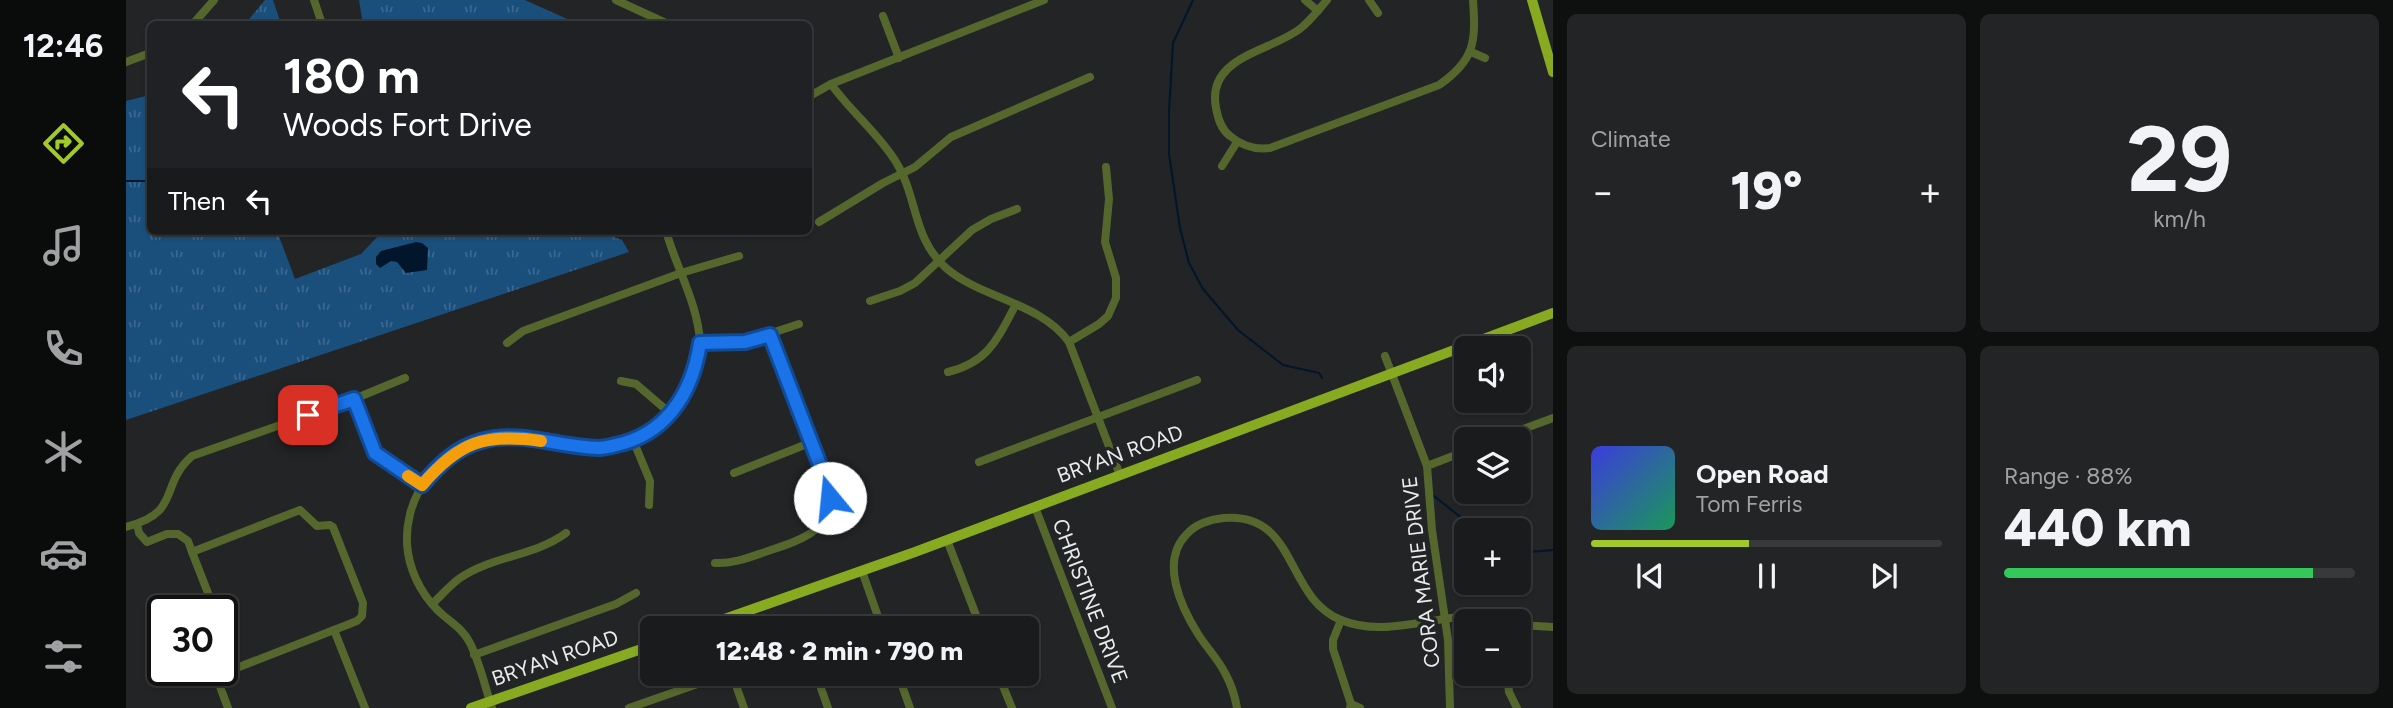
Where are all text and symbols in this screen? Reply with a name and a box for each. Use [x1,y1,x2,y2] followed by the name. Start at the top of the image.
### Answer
[23,27,103,65] text: 12:46
[283,46,420,105] text: 180 m
[168,49,259,140] icon: left
[2127,105,2232,214] text: 29
[283,106,532,144] text: Woods Fort Drive
[39,119,88,168] icon: directions
[1591,125,1670,153] text: Climate
[1730,160,1803,222] text: 19°
[1591,169,1615,215] text: −
[1918,169,1942,215] text: +
[240,182,278,220] icon: left
[168,185,226,217] text: Then
[2153,205,2206,233] text: km/h
[39,221,88,270] icon: music
[39,324,88,373] icon: phone
[1454,336,1531,686] map controls
[1454,336,1531,413] button: sound
[278,385,338,445] pin
[289,396,327,434] icon: arrive
[1053,419,1186,488] street label: BRYAN ROAD
[39,427,88,476] icon: climate
[1454,427,1531,504] button: layers
[1696,458,1829,490] text: Open Road
[793,461,867,535] position arrow
[2004,462,2133,490] text: Range · 88%
[1396,475,1445,669] street label: CORA MARIE DRIVE
[1696,490,1802,518] text: Tom Ferris
[2004,497,2192,559] text: 440 km
[1048,515,1133,687] street label: CHRISTINE DRIVE
[1454,518,1531,595] button: +
[39,529,88,578] icon: car
[1631,557,1669,595] icon: previous
[1748,557,1786,595] icon: pause
[1865,557,1903,595] icon: next
[147,595,238,686] speed limit sign: 30
[1454,609,1531,686] button: −
[488,624,622,691] street label: BRYAN ROAD
[39,632,88,681] icon: filters
[716,635,963,667] text: 12:48 · 2 min · 790 m

